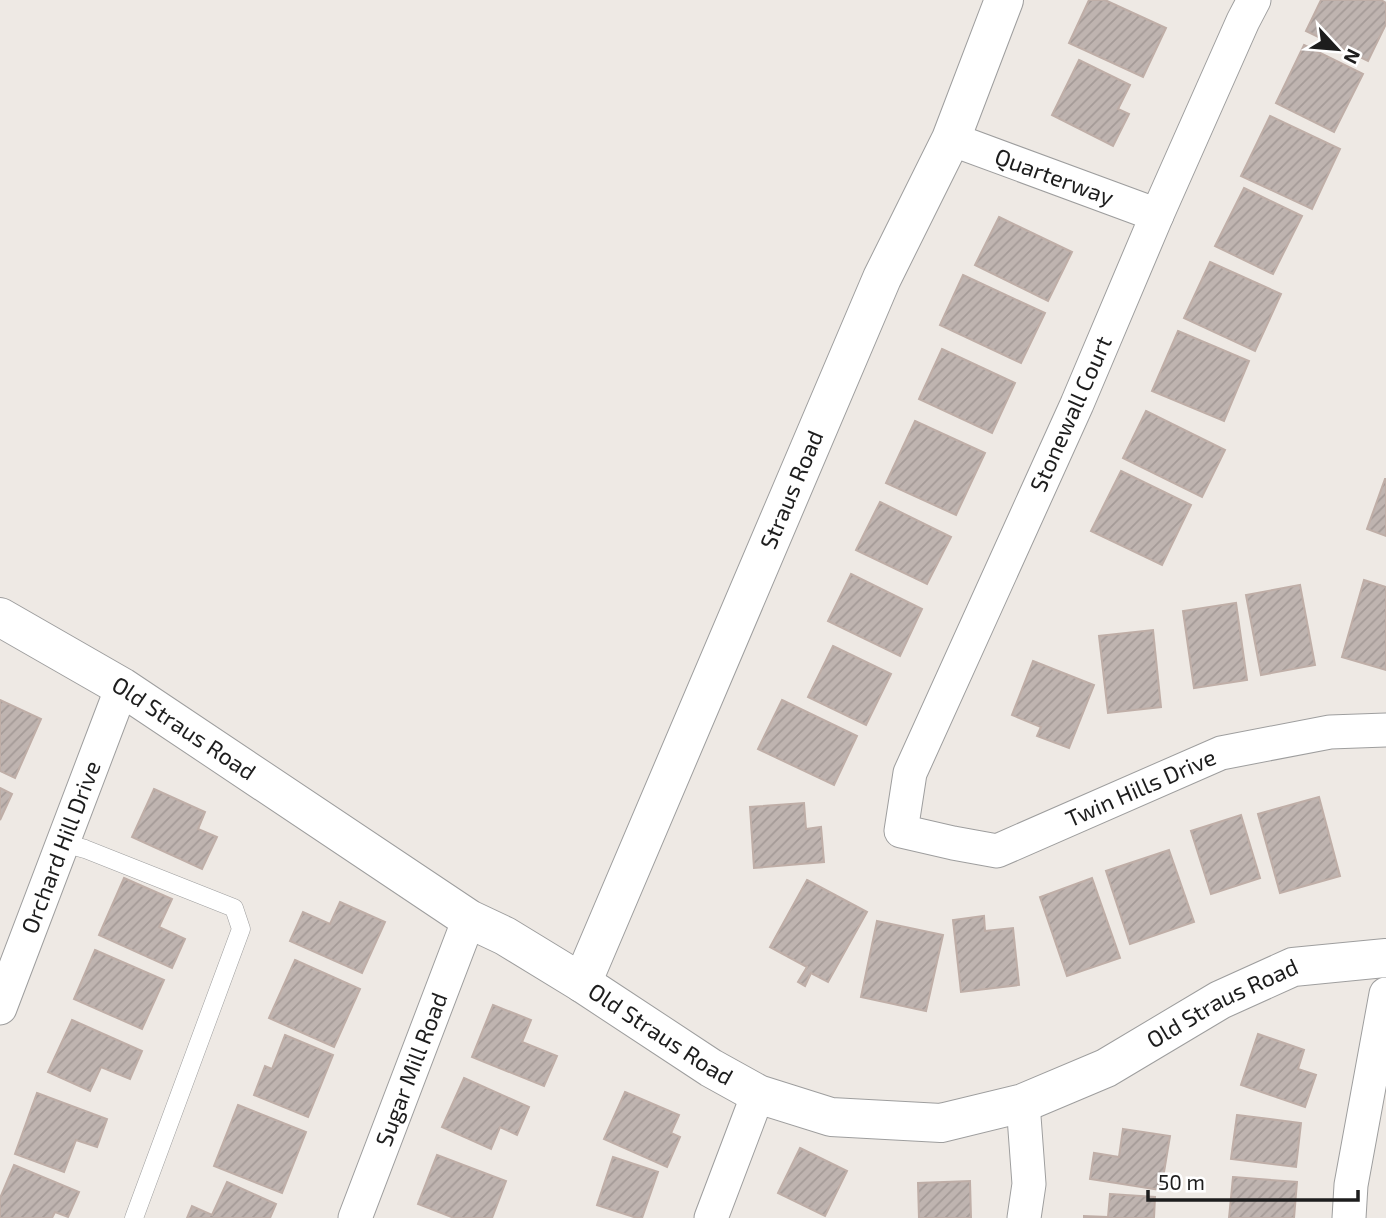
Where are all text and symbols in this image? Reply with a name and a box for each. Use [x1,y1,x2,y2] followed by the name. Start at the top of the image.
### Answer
[1302,14,1372,84] north arrow
[1339,45,1366,68] text: N
[991,141,1118,211] street label: Quarterway
[1023,331,1117,496] street label: Stonewall Court
[753,426,829,553] street label: Straus Road
[108,669,262,786] street label: Old Straus Road
[1061,742,1220,832] street label: Twin Hills Drive
[15,756,106,937] street label: Orchard Hill Drive
[1141,952,1302,1054] street label: Old Straus Road
[584,976,738,1090] street label: Old Straus Road
[369,988,453,1150] street label: Sugar Mill Road
[1148,1158,1358,1202] scale bar
[1158,1169,1205,1194] text: 50 m

